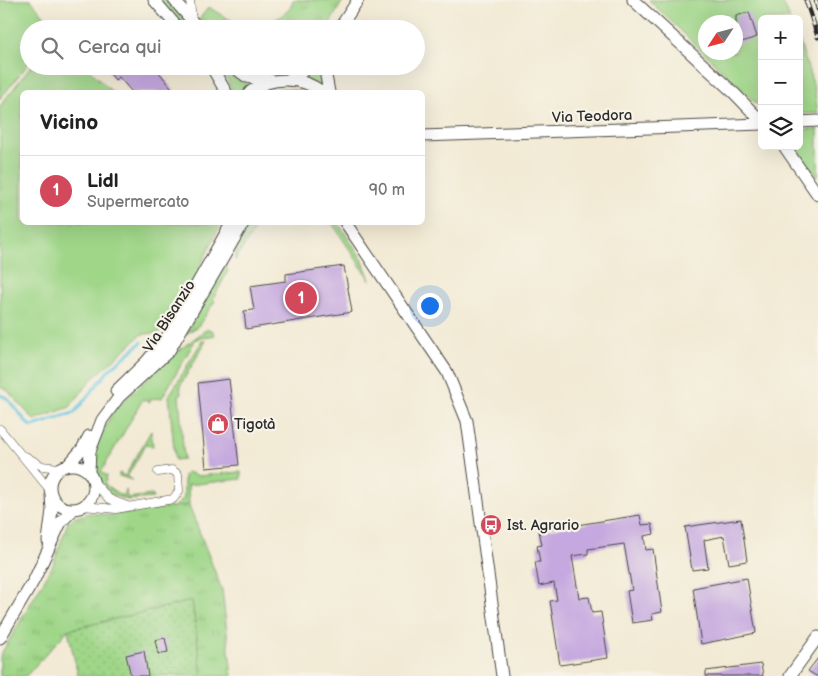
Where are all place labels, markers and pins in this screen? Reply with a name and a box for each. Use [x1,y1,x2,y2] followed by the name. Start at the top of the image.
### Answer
[285,279,317,317] pin: 1
[206,412,230,436] shop icon: Tigotà
[234,415,276,434] place label: Tigotà
[479,513,503,537] bus stop icon: Ist. Agrario
[507,516,579,535] place label: Ist. Agrario

